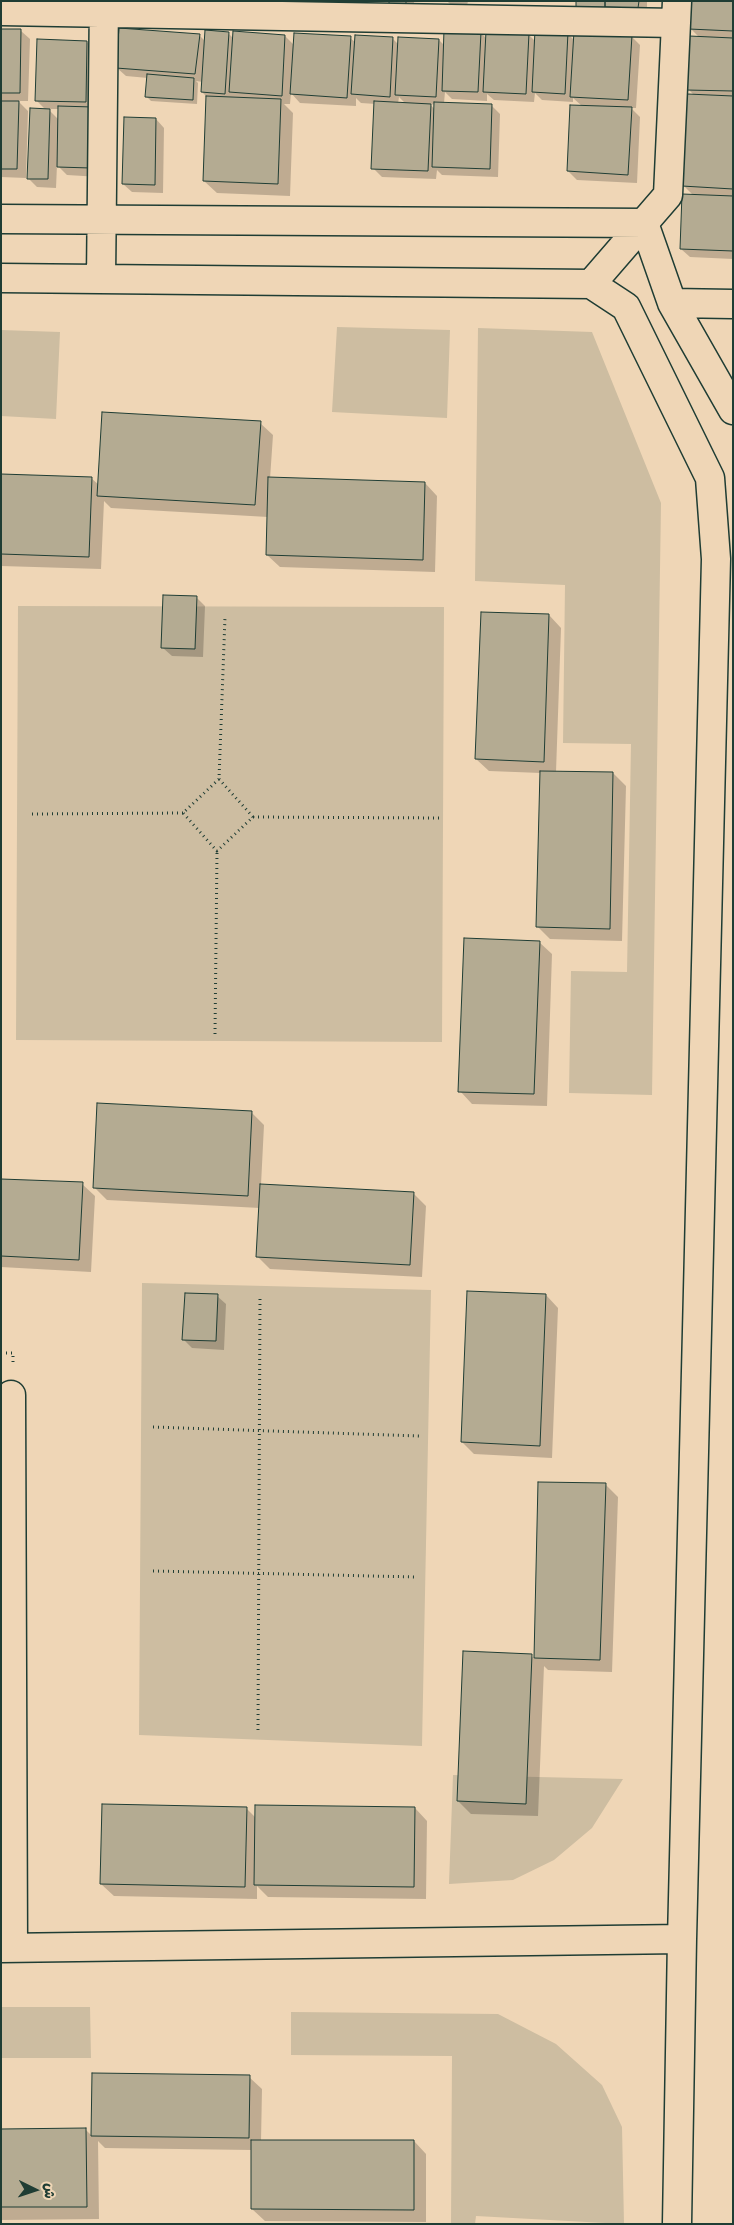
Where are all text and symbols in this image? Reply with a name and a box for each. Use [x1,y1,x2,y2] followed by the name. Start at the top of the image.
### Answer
[10,2165,60,2215] north arrow
[40,2183,59,2199] text: ش

